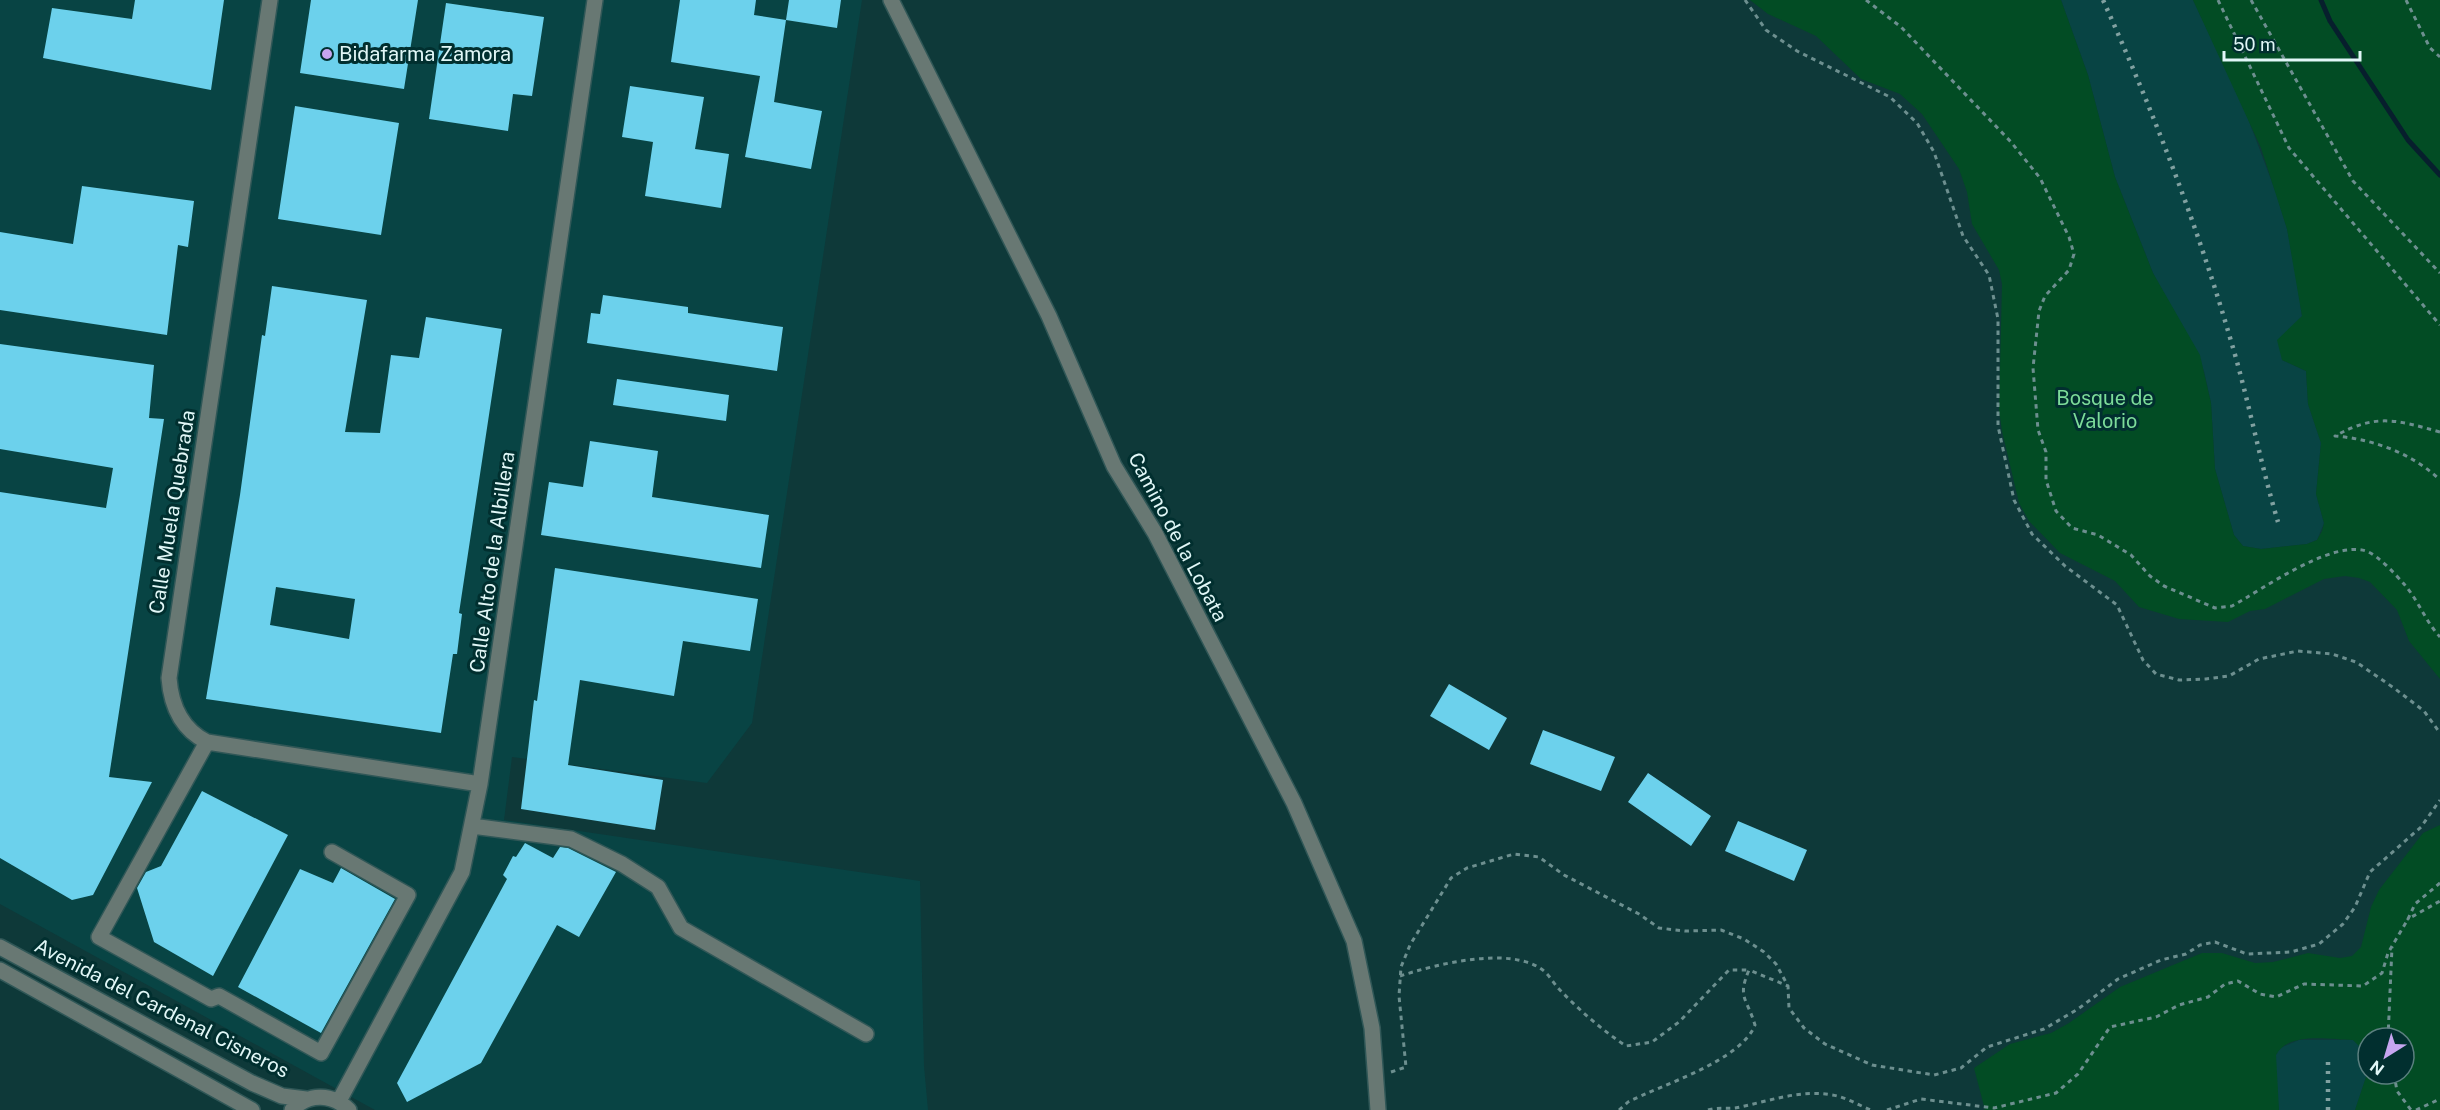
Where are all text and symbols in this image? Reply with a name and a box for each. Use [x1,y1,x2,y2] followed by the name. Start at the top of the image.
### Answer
[2224,24,2360,62] scale bar
[2233,34,2276,55] text: 50 m
[339,42,511,66] place label: Bidafarma Zamora
[320,47,334,61] marker: Bidafarma Zamora
[2056,386,2154,433] park label: Bosque de Valorio
[144,408,200,616] street label: Calle Muela Quebrada
[1123,448,1233,626] street label: Camino de la Lobata
[465,450,519,674] street label: Calle Alto de la Albillera
[31,933,293,1083] street label: Avenida del Cardenal Cisneros
[2356,1026,2416,1086] north arrow
[2367,1056,2388,1079] text: N

